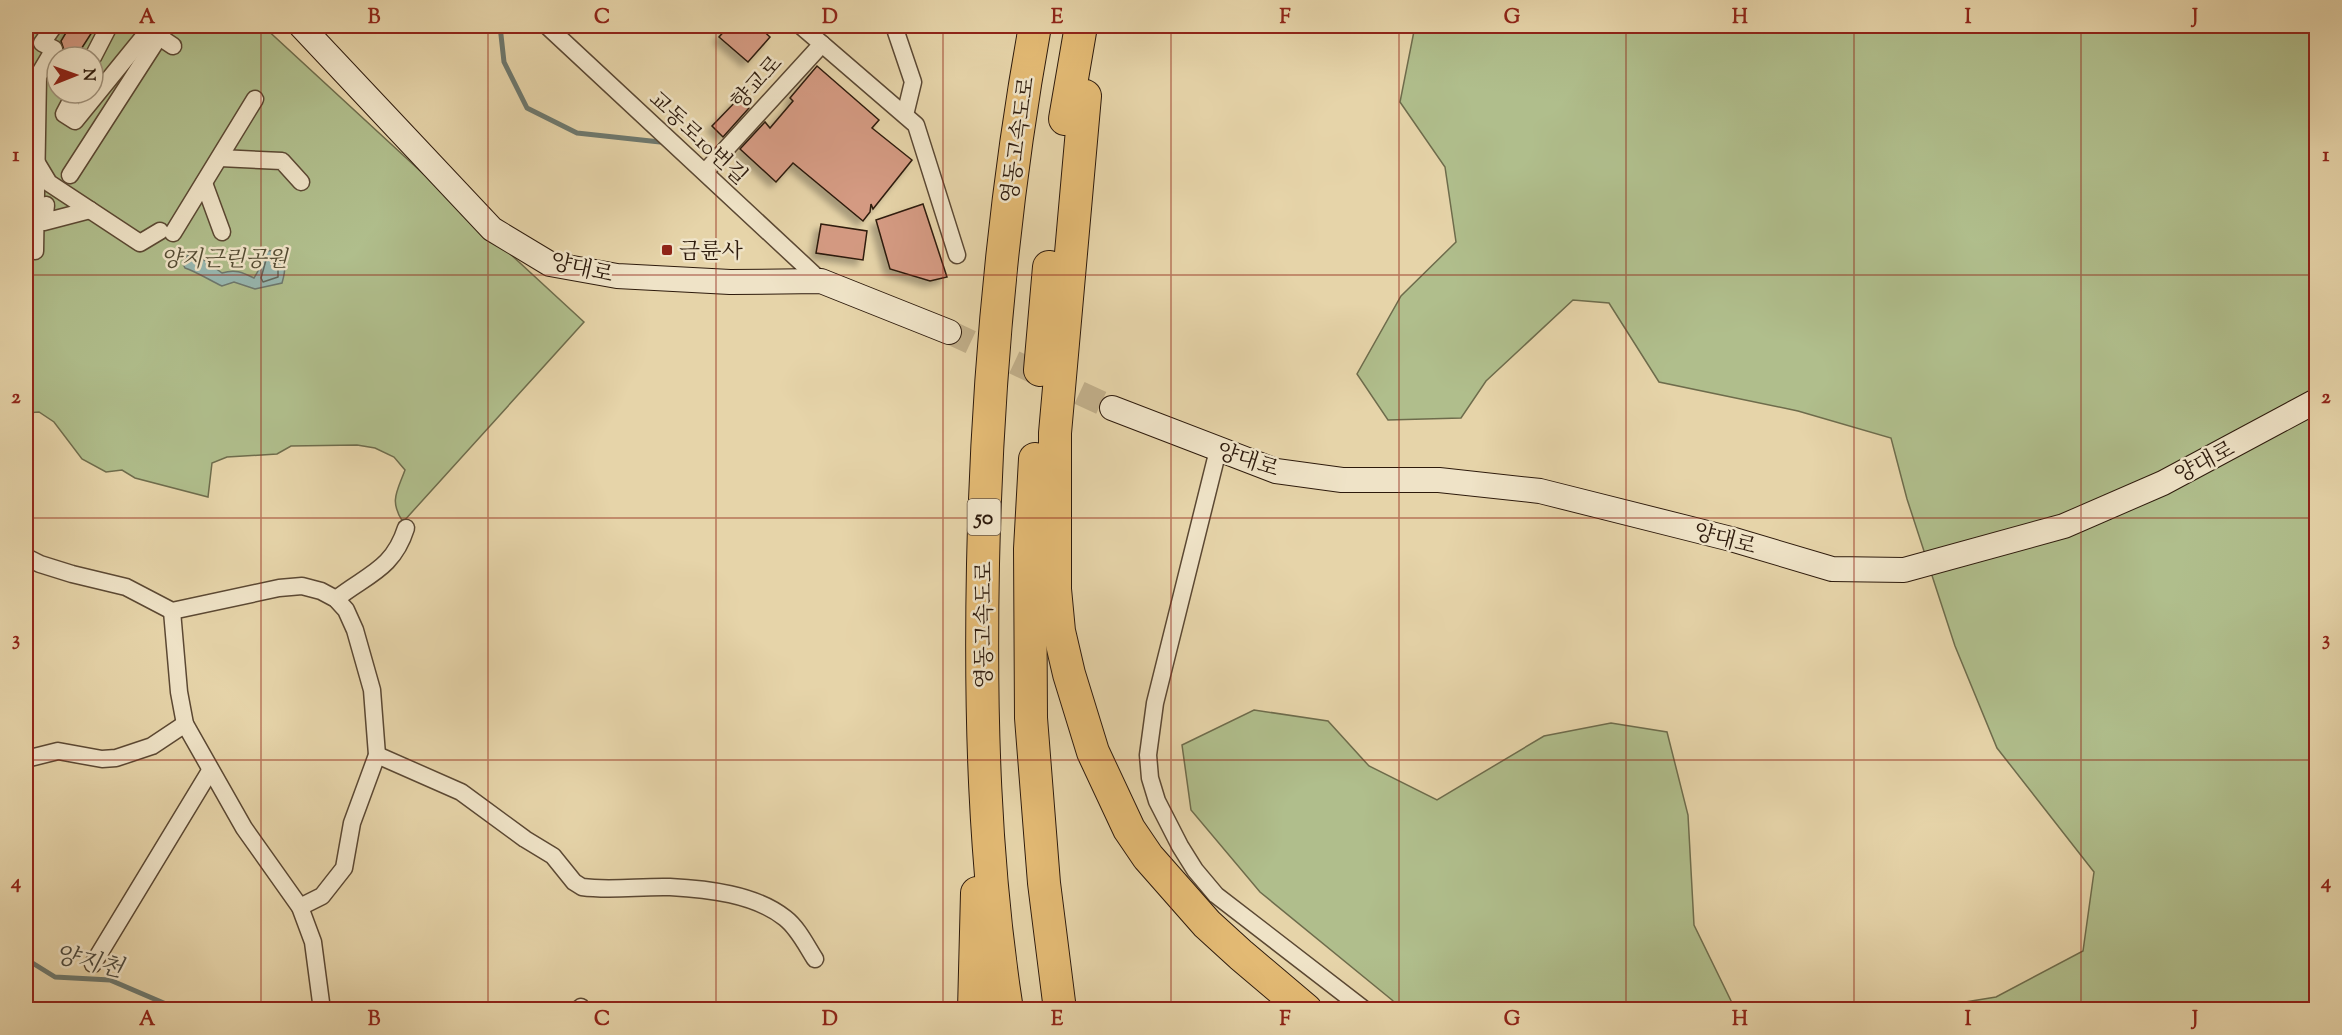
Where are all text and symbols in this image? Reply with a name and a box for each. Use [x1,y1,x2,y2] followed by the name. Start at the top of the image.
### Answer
[139,4,156,33] text: A
[368,4,381,33] text: B
[594,4,610,33] text: C
[822,4,838,33] text: D
[1051,4,1064,33] text: E
[1279,4,1291,33] text: F
[1504,4,1521,33] text: G
[1732,4,1748,33] text: H
[1965,4,1972,33] text: I
[2190,4,2198,33] text: J
[45,45,105,105] north arrow
[725,50,791,118] street label: 향교로
[76,68,99,82] text: N
[995,75,1045,206] street label: 영동고속도로
[640,85,754,194] street label: 교동로10번길
[13,142,20,171] text: 1
[2323,142,2330,171] text: 1
[679,237,744,269] place label: 금륜사
[660,243,674,257] marker: 금륜사
[160,245,290,277] park label: 양지근린공원
[547,247,616,293] street label: 양대로
[11,384,21,413] text: 2
[2321,384,2331,413] text: 2
[2170,435,2241,493] street label: 양대로
[1212,437,1282,487] street label: 양대로
[968,499,1000,535] road number: 50
[1689,517,1759,565] street label: 양대로
[970,561,1002,689] street label: 영동고속도로
[12,626,20,655] text: 3
[2322,626,2330,655] text: 3
[10,869,21,898] text: 4
[2320,869,2331,898] text: 4
[51,939,128,988] water label: 양지천
[139,1006,156,1035] text: A
[368,1006,381,1035] text: B
[594,1006,610,1035] text: C
[822,1006,838,1035] text: D
[1051,1006,1064,1035] text: E
[1279,1006,1291,1035] text: F
[1504,1006,1521,1035] text: G
[1732,1006,1748,1035] text: H
[1965,1006,1972,1035] text: I
[2190,1006,2198,1035] text: J

